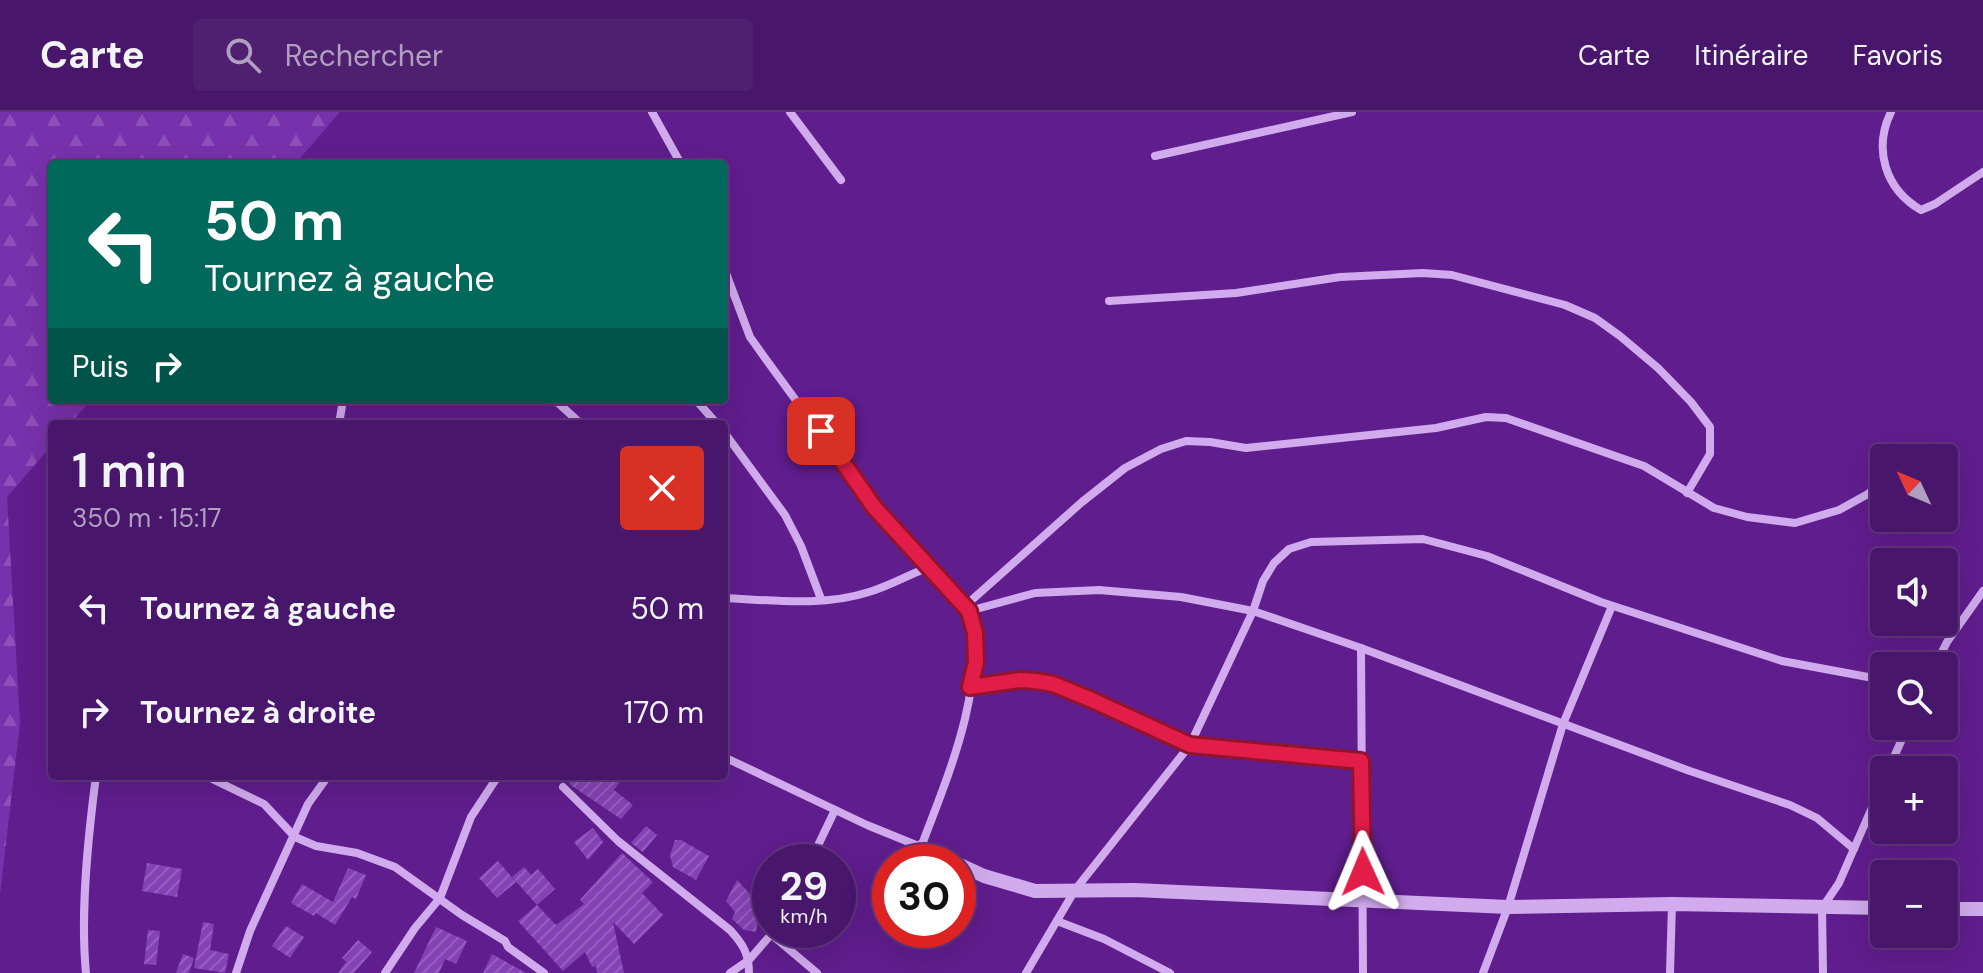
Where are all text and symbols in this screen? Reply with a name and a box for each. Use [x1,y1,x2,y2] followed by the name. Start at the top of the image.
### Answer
[193,19,753,91] search box
[40,30,145,80] text: Carte
[221,33,265,77] icon: search
[285,36,443,75] text: Rechercher
[1578,37,1650,74] text: Carte
[1694,37,1808,74] text: Itinéraire
[1852,37,1943,74] text: Favoris
[204,184,344,257] text: 50 m
[72,192,176,296] icon: left
[204,255,495,302] text: Tournez à gauche
[145,344,189,388] icon: right
[72,347,129,386] text: Puis
[787,397,855,465] pin
[799,409,843,453] icon: arrive
[72,439,187,502] text: 1 min
[1870,444,1958,532] north arrow
[1870,444,1958,948] map controls
[620,446,704,530] button: close
[72,501,221,535] text: 350 m · 15:17
[1870,548,1958,636] button: sound
[72,586,116,630] icon: left
[140,589,396,628] text: Tournez à gauche
[630,589,704,628] text: 50 m
[1870,652,1958,740] button: search
[72,690,116,734] icon: right
[140,693,376,732] text: Tournez à droite
[624,693,704,732] text: 170 m
[1870,756,1958,844] button: +
[1321,830,1405,914] position arrow
[872,844,976,948] speed limit sign: 30
[780,860,828,912] text: 29
[1870,860,1958,948] button: −
[780,903,828,929] text: km/h

